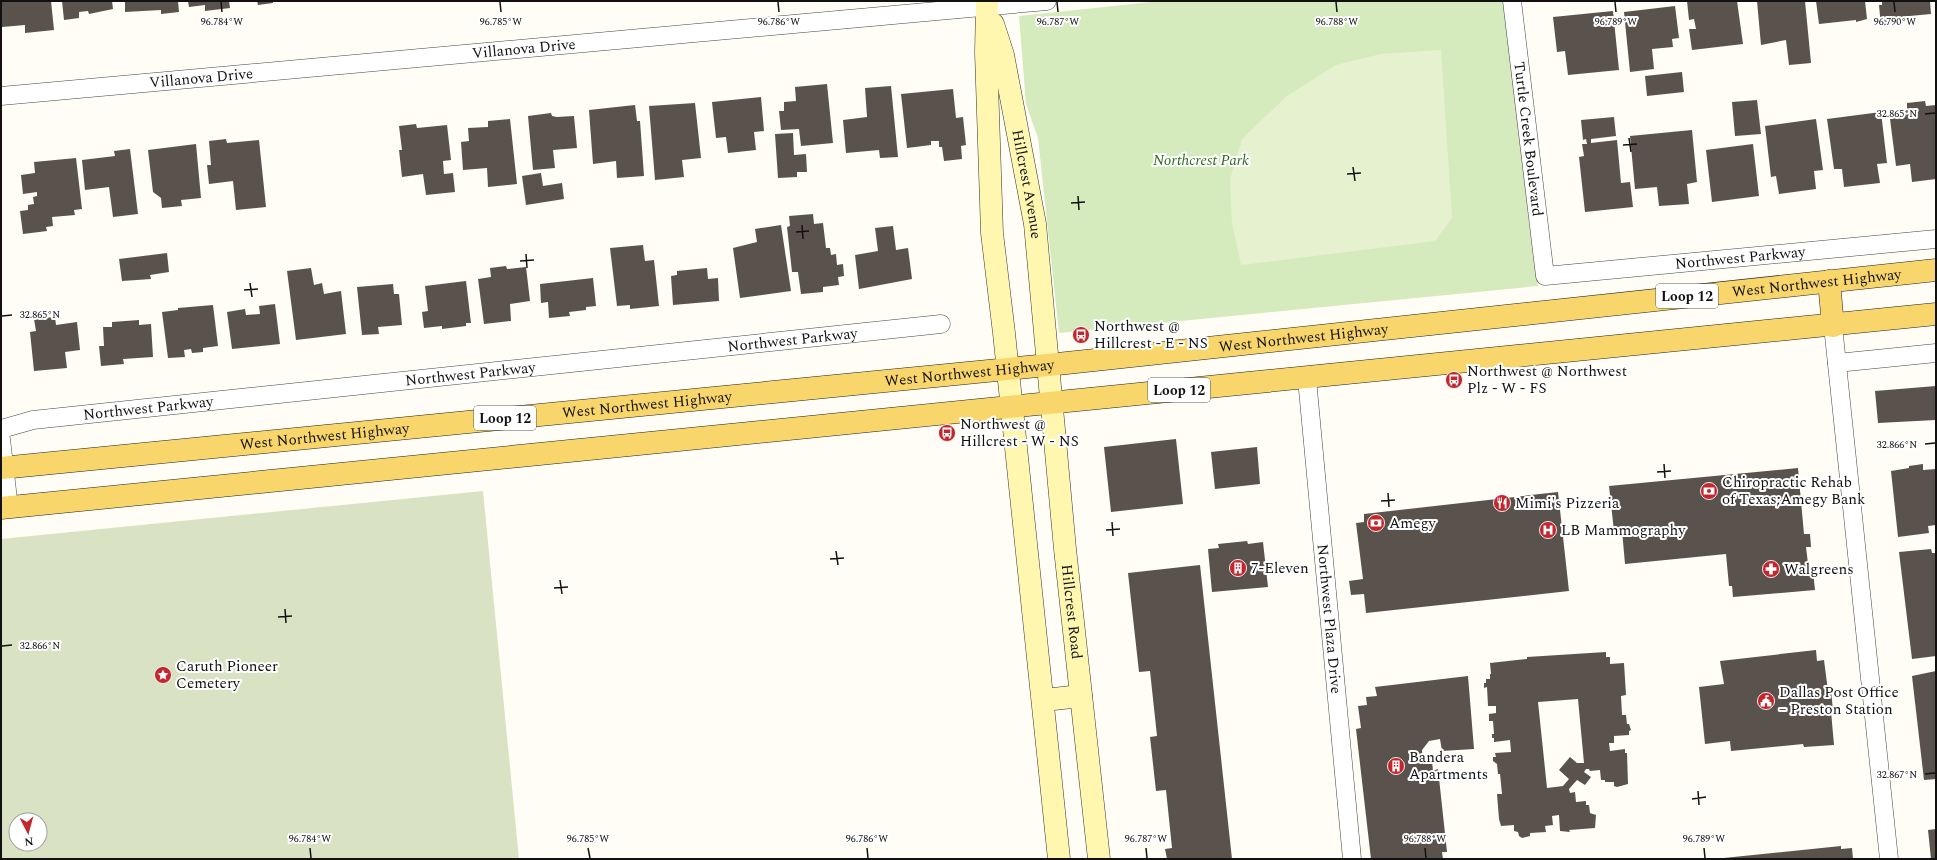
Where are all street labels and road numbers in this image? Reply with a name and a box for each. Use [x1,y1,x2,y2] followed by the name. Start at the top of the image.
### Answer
[471,33,577,65] street label: Villanova Drive
[1507,60,1549,218] street label: Turtle Creek Boulevard
[148,62,254,94] street label: Villanova Drive
[1005,128,1047,240] street label: Hillcrest Avenue
[1674,240,1807,276] street label: Northwest Parkway
[1731,263,1903,304] street label: West Northwest Highway
[1656,284,1718,308] road number: Loop 12
[1218,318,1390,359] street label: West Northwest Highway
[726,322,860,359] street label: Northwest Parkway
[883,353,1056,393] street label: West Northwest Highway
[404,356,537,393] street label: Northwest Parkway
[1148,378,1210,402] road number: Loop 12
[561,385,734,425] street label: West Northwest Highway
[82,390,215,427] street label: Northwest Parkway
[474,406,536,430] road number: Loop 12
[239,417,411,456] street label: West Northwest Highway
[1311,543,1347,695] street label: Northwest Plaza Drive
[1055,563,1088,660] street label: Hillcrest Road

